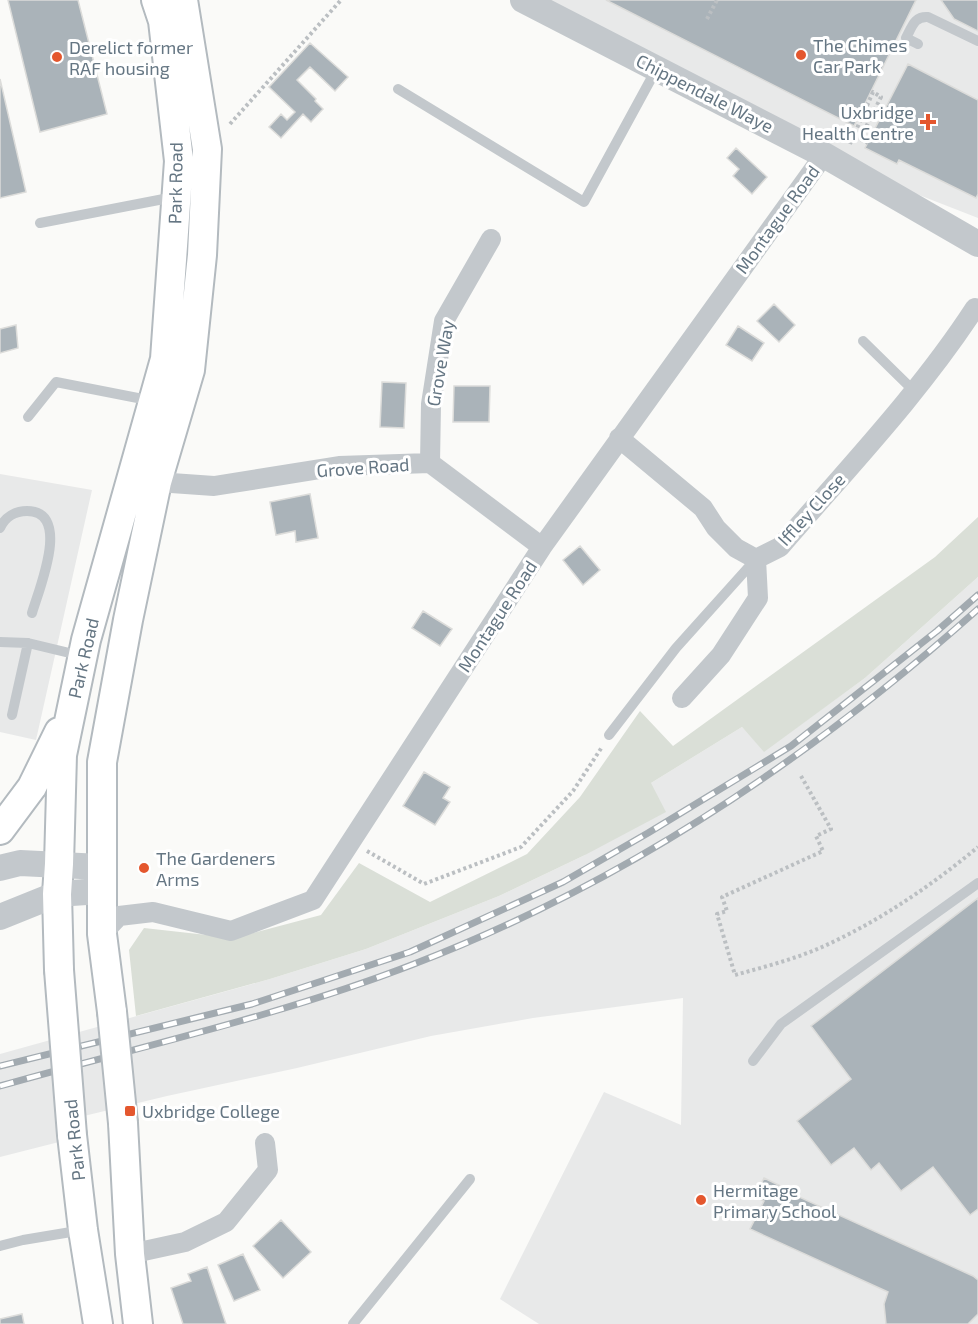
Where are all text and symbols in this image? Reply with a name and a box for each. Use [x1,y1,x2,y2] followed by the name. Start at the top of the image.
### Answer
[813,34,907,77] place label: The Chimes Car Park
[69,36,193,79] place label: Derelict former RAF housing
[794,48,808,62] marker: The Chimes Car Park
[633,49,777,137] street label: Chippendale Waye
[50,50,64,64] marker: Derelict former RAF housing
[802,101,914,144] place label: Uxbridge Health Centre
[919,113,937,131] marker: Uxbridge Health Centre
[163,142,187,224] street label: Park Road
[730,160,824,278] street label: Montague Road
[422,318,459,408] street label: Grove Way
[316,453,410,481] street label: Grove Road
[773,468,849,550] street label: Iffley Close
[453,556,541,676] street label: Montague Road
[63,616,103,700] street label: Park Road
[156,847,275,890] place label: The Gardeners Arms
[137,861,151,875] marker: The Gardeners Arms
[59,1098,89,1182] street label: Park Road
[142,1100,280,1122] place label: Uxbridge College
[123,1104,137,1118] marker: Uxbridge College
[713,1179,837,1222] place label: Hermitage Primary School
[694,1193,708,1207] marker: Hermitage Primary School

